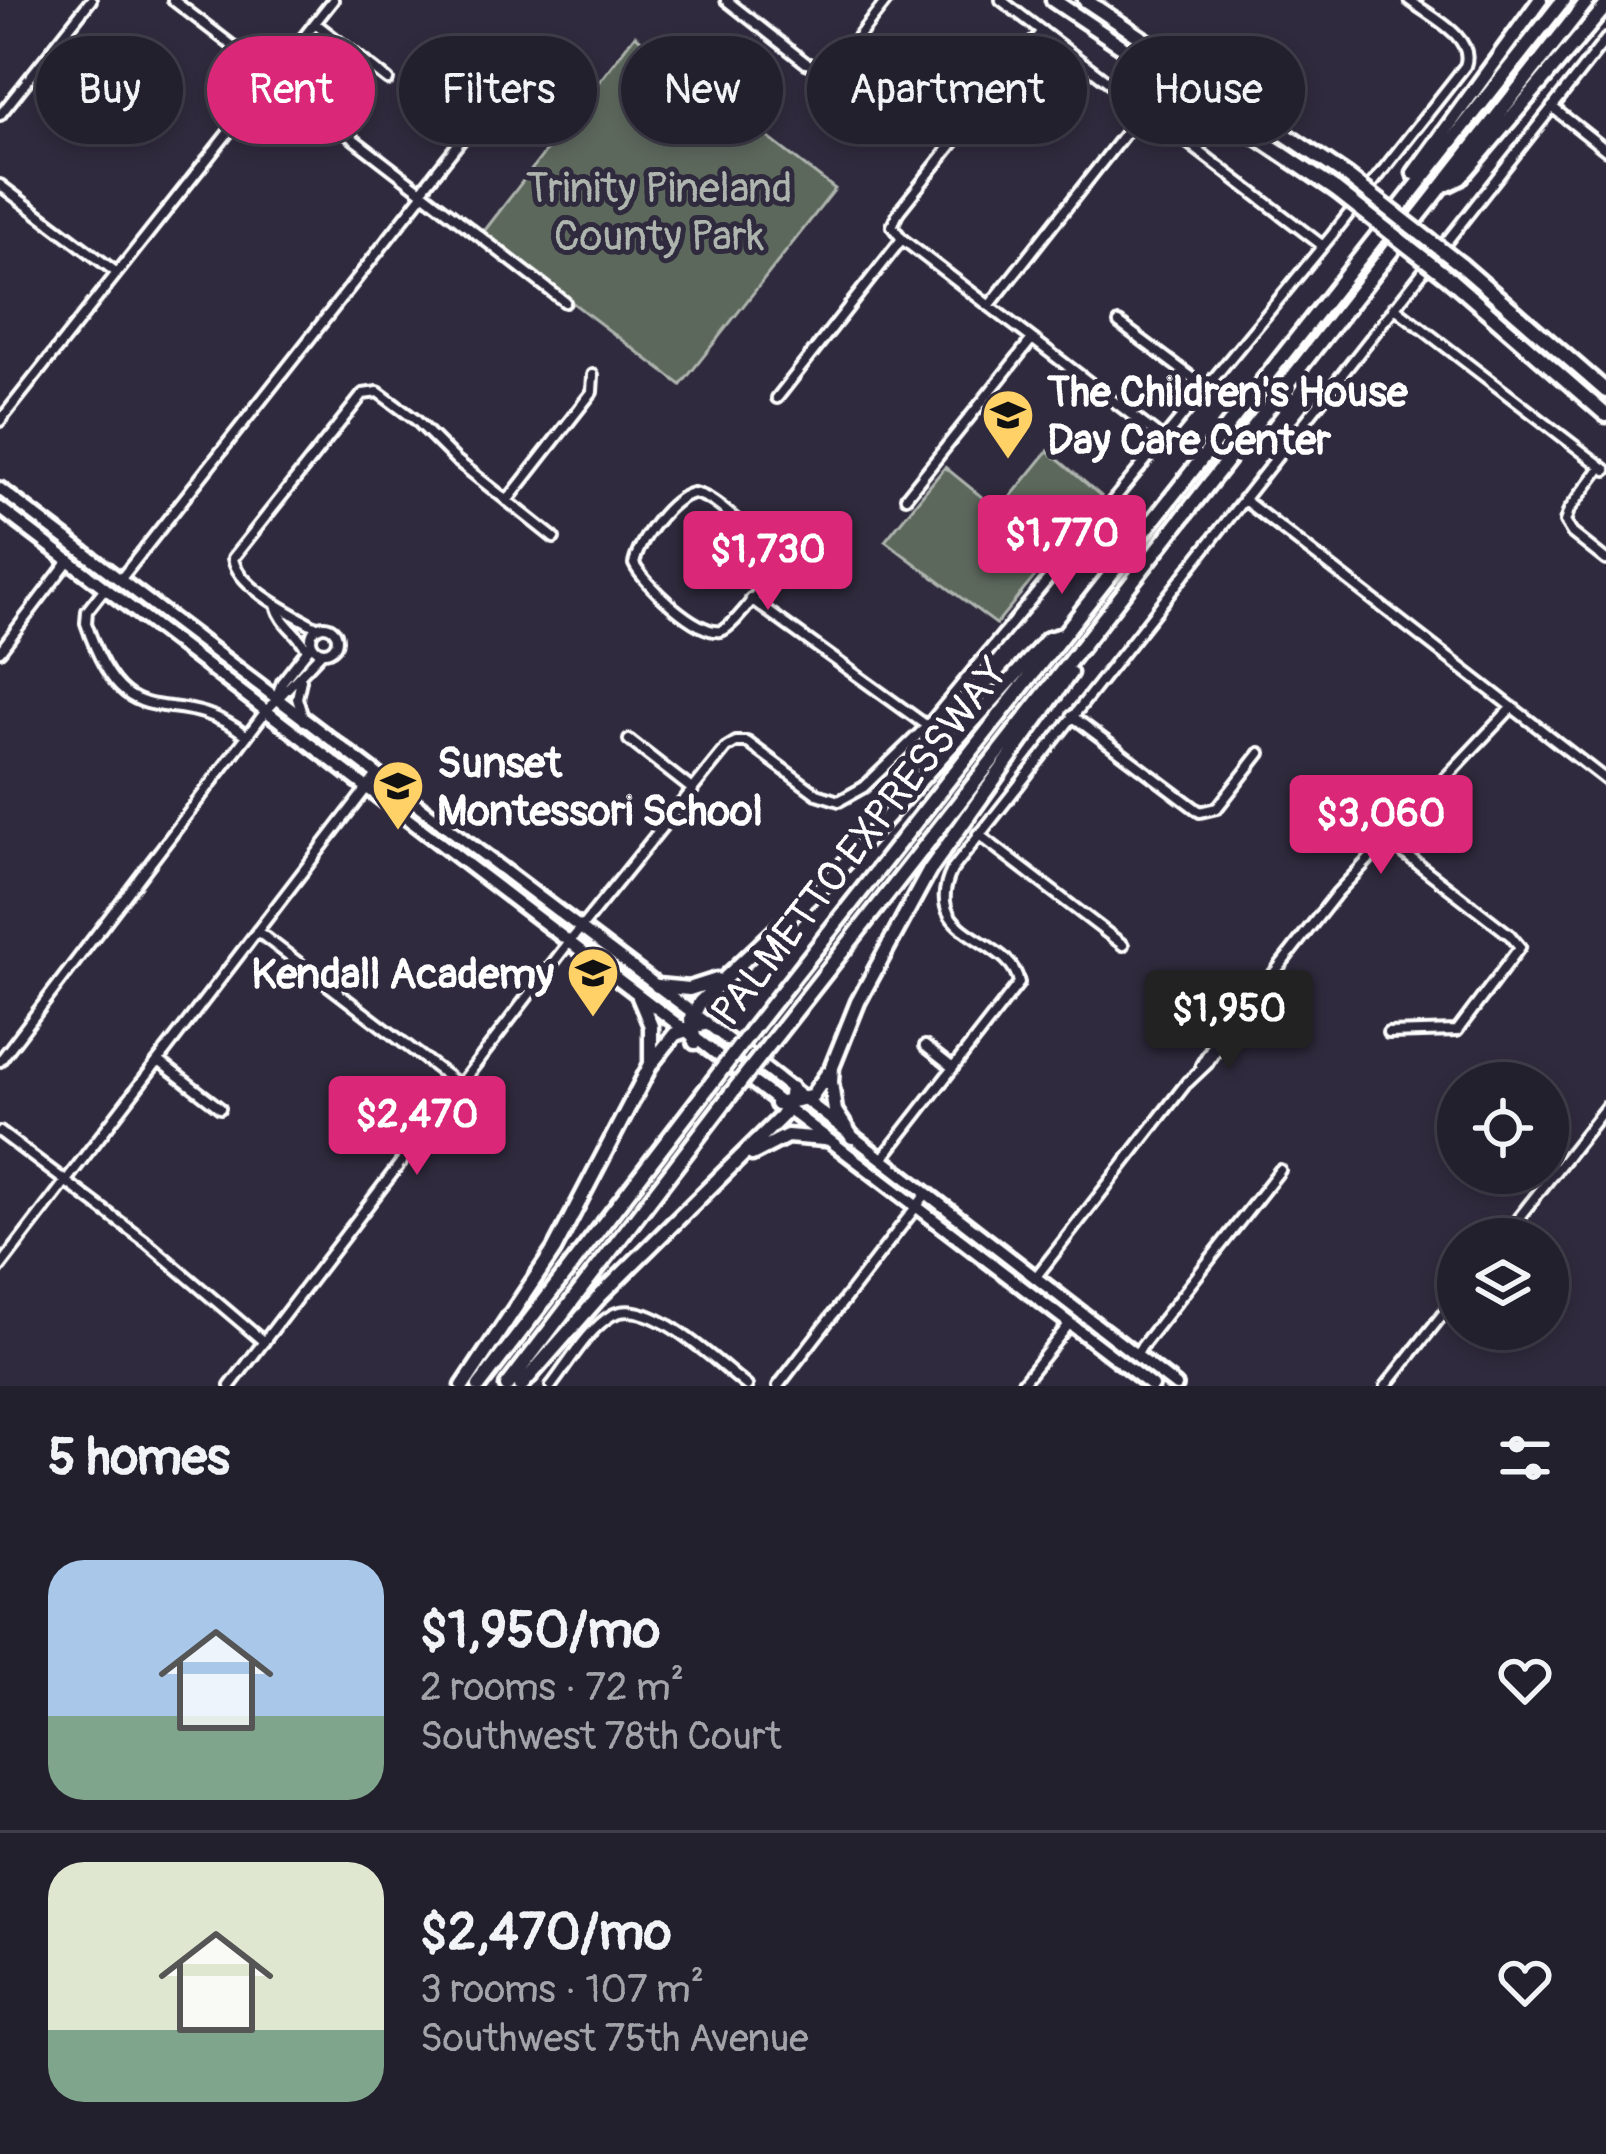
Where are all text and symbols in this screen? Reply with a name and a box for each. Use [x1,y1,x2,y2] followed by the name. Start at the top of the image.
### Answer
[36,36,183,144] chip: Buy
[207,36,375,144] chip: Rent
[399,36,597,144] chip: Filters
[621,36,783,144] chip: New
[807,36,1087,144] chip: Apartment
[1111,36,1305,144] chip: House
[526,163,792,263] park label: Trinity Pineland County Park
[1047,367,1409,467] place label: The Children's House Day Care Center
[980,387,1036,461] school or university icon: The Children's House Day Care Center
[964,495,1160,597] pin: $1,770
[1005,509,1119,558] text: $1,770
[670,511,866,613] pin: $1,730
[710,525,826,574] text: $1,730
[701,648,1021,1037] street label: PALMETTO EXPRESSWAY
[437,738,763,838] place label: Sunset Montessori School
[370,758,426,832] school or university icon: Sunset Montessori School
[1283,775,1479,877] pin: $3,060
[1317,789,1445,838] text: $3,060
[565,945,621,1019] school or university icon: Kendall Academy
[251,949,554,1001] place label: Kendall Academy
[1131,970,1327,1072] pin: $1,950
[1172,984,1286,1033] text: $1,950
[1437,1062,1569,1350] map controls
[1437,1062,1569,1194] button: locate
[319,1076,515,1178] pin: $2,470
[356,1090,478,1139] text: $2,470
[1437,1218,1569,1350] button: layers
[1492,1425,1558,1491] icon: filters
[48,1426,230,1490] text: 5 homes
[420,1599,660,1663] text: $1,950/mo
[144,1608,288,1752] icon: home
[1492,1647,1558,1713] icon: heart
[420,1663,684,1712] text: 2 rooms · 72 m²
[420,1712,782,1761] text: Southwest 78th Court
[420,1901,671,1965] text: $2,470/mo
[144,1910,288,2054] icon: home
[1492,1949,1558,2015] icon: heart
[420,1965,704,2014] text: 3 rooms · 107 m²
[420,2014,809,2063] text: Southwest 75th Avenue

